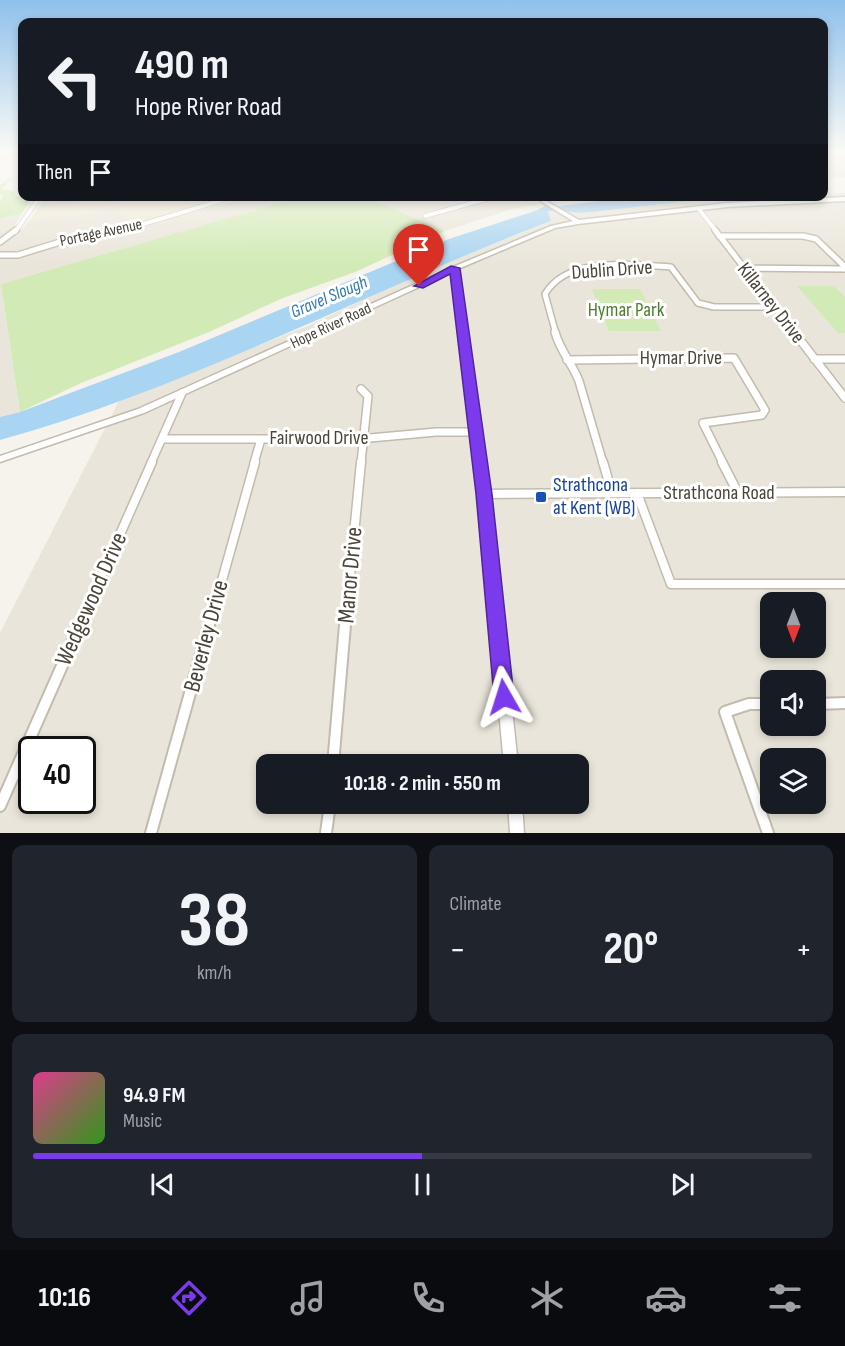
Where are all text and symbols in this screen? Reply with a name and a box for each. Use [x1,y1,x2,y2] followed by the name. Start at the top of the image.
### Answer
[135,40,229,91] text: 490 m
[36,42,114,120] icon: left
[135,91,282,123] text: Hope River Road
[84,156,117,189] icon: arrive
[36,159,72,186] text: Then
[58,215,144,251] street label: Portage Avenue
[393,224,444,286] pin
[402,233,435,266] icon: arrive
[571,255,653,285] street label: Dublin Drive
[732,258,810,348] street label: Killarney Drive
[288,271,371,322] water label: Gravel Slough
[588,298,665,322] park label: Hymar Park
[288,299,374,353] street label: Hope River Road
[640,346,722,370] street label: Hymar Drive
[270,426,368,450] street label: Fairwood Drive
[553,473,635,520] place label: Strathcona at Kent (WB)
[663,481,775,505] street label: Strathcona Road
[534,490,548,504] marker: Strathcona at Kent (WB)
[331,526,369,624] street label: Manor Drive
[49,528,133,670] street label: Wedgewood Drive
[177,577,235,695] street label: Beverley Drive
[760,592,826,658] north arrow
[760,592,826,814] map controls
[472,665,536,729] position arrow
[760,670,826,736] button: sound
[18,736,96,814] speed limit sign: 40
[760,748,826,814] button: layers
[344,770,501,797] text: 10:18 · 2 min · 550 m
[178,875,250,968] text: 38
[450,892,502,916] text: Climate
[603,922,658,977] text: 20°
[450,930,466,970] text: −
[796,930,812,970] text: +
[197,961,232,985] text: km/h
[123,1082,185,1109] text: 94.9 FM
[123,1109,162,1133] text: Music
[146,1168,179,1201] icon: previous
[406,1168,439,1201] icon: pause
[666,1168,699,1201] icon: next
[168,1277,210,1319] icon: directions
[287,1277,329,1319] icon: music
[407,1277,449,1319] icon: phone
[526,1277,568,1319] icon: climate
[645,1277,687,1319] icon: car
[764,1277,806,1319] icon: filters
[39,1282,91,1314] text: 10:16

